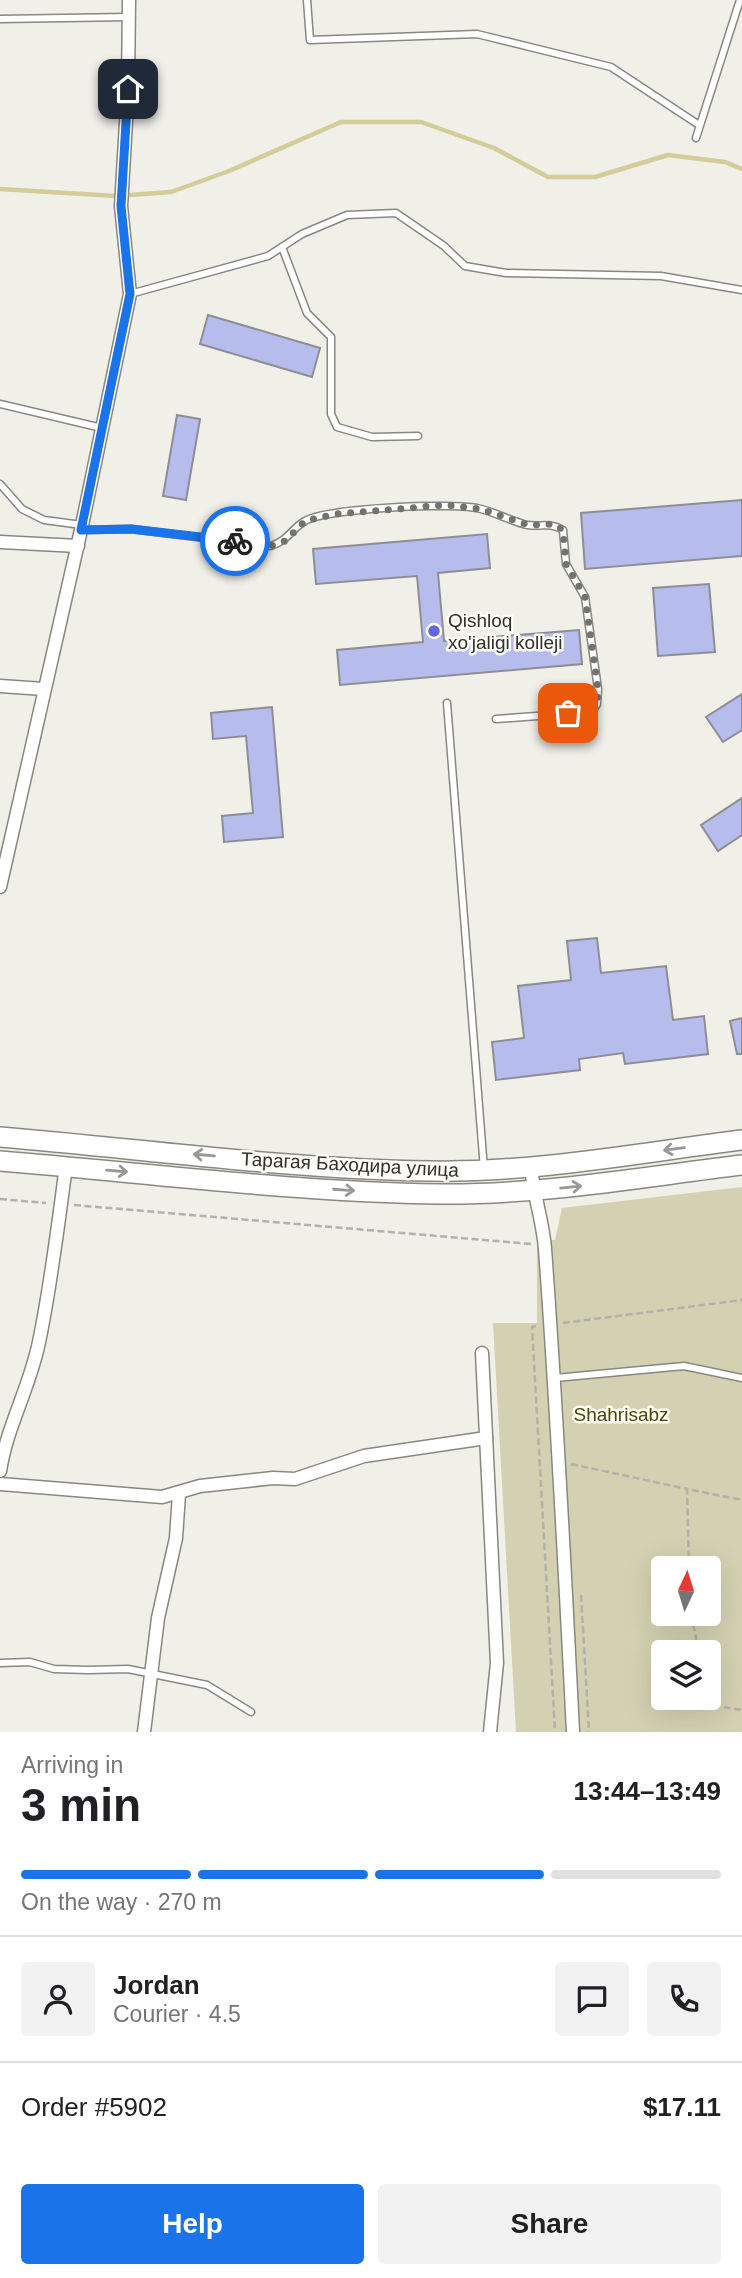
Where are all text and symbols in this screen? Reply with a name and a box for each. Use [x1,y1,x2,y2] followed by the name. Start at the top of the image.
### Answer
[98,59,158,119] pin
[109,70,147,108] icon: home
[200,506,270,576] courier
[216,522,254,560] icon: bike
[448,610,563,653] place label: Qishloq xo'jaligi kolleji
[426,623,442,639] marker: Qishloq xo'jaligi kolleji
[538,683,598,743] pin
[549,694,587,732] icon: bag
[663,1142,686,1155] one-way arrow
[193,1148,215,1161] one-way arrow
[241,1148,460,1181] street label: Тарагая Баходира улица
[105,1165,128,1178] one-way arrow
[559,1180,582,1193] one-way arrow
[332,1184,354,1197] one-way arrow
[573,1404,669,1425] park label: Shahrisabz
[651,1556,721,1626] north arrow
[651,1556,721,1710] map controls
[651,1640,721,1710] button: layers
[21,1752,123,1778] text: Arriving in
[574,1776,721,1806] text: 13:44–13:49
[21,1779,141,1831] text: 3 min
[21,1889,222,1915] text: On the way · 270 m
[21,1962,95,2036] button: person
[555,1962,629,2036] button: chat
[647,1962,721,2036] button: phone
[113,1970,200,2000] text: Jordan
[113,2001,241,2027] text: Courier · 4.5
[21,2092,167,2122] text: Order #5902
[643,2092,721,2122] text: $17.11
[21,2184,364,2264] button: Help
[378,2184,721,2264] button: Share

